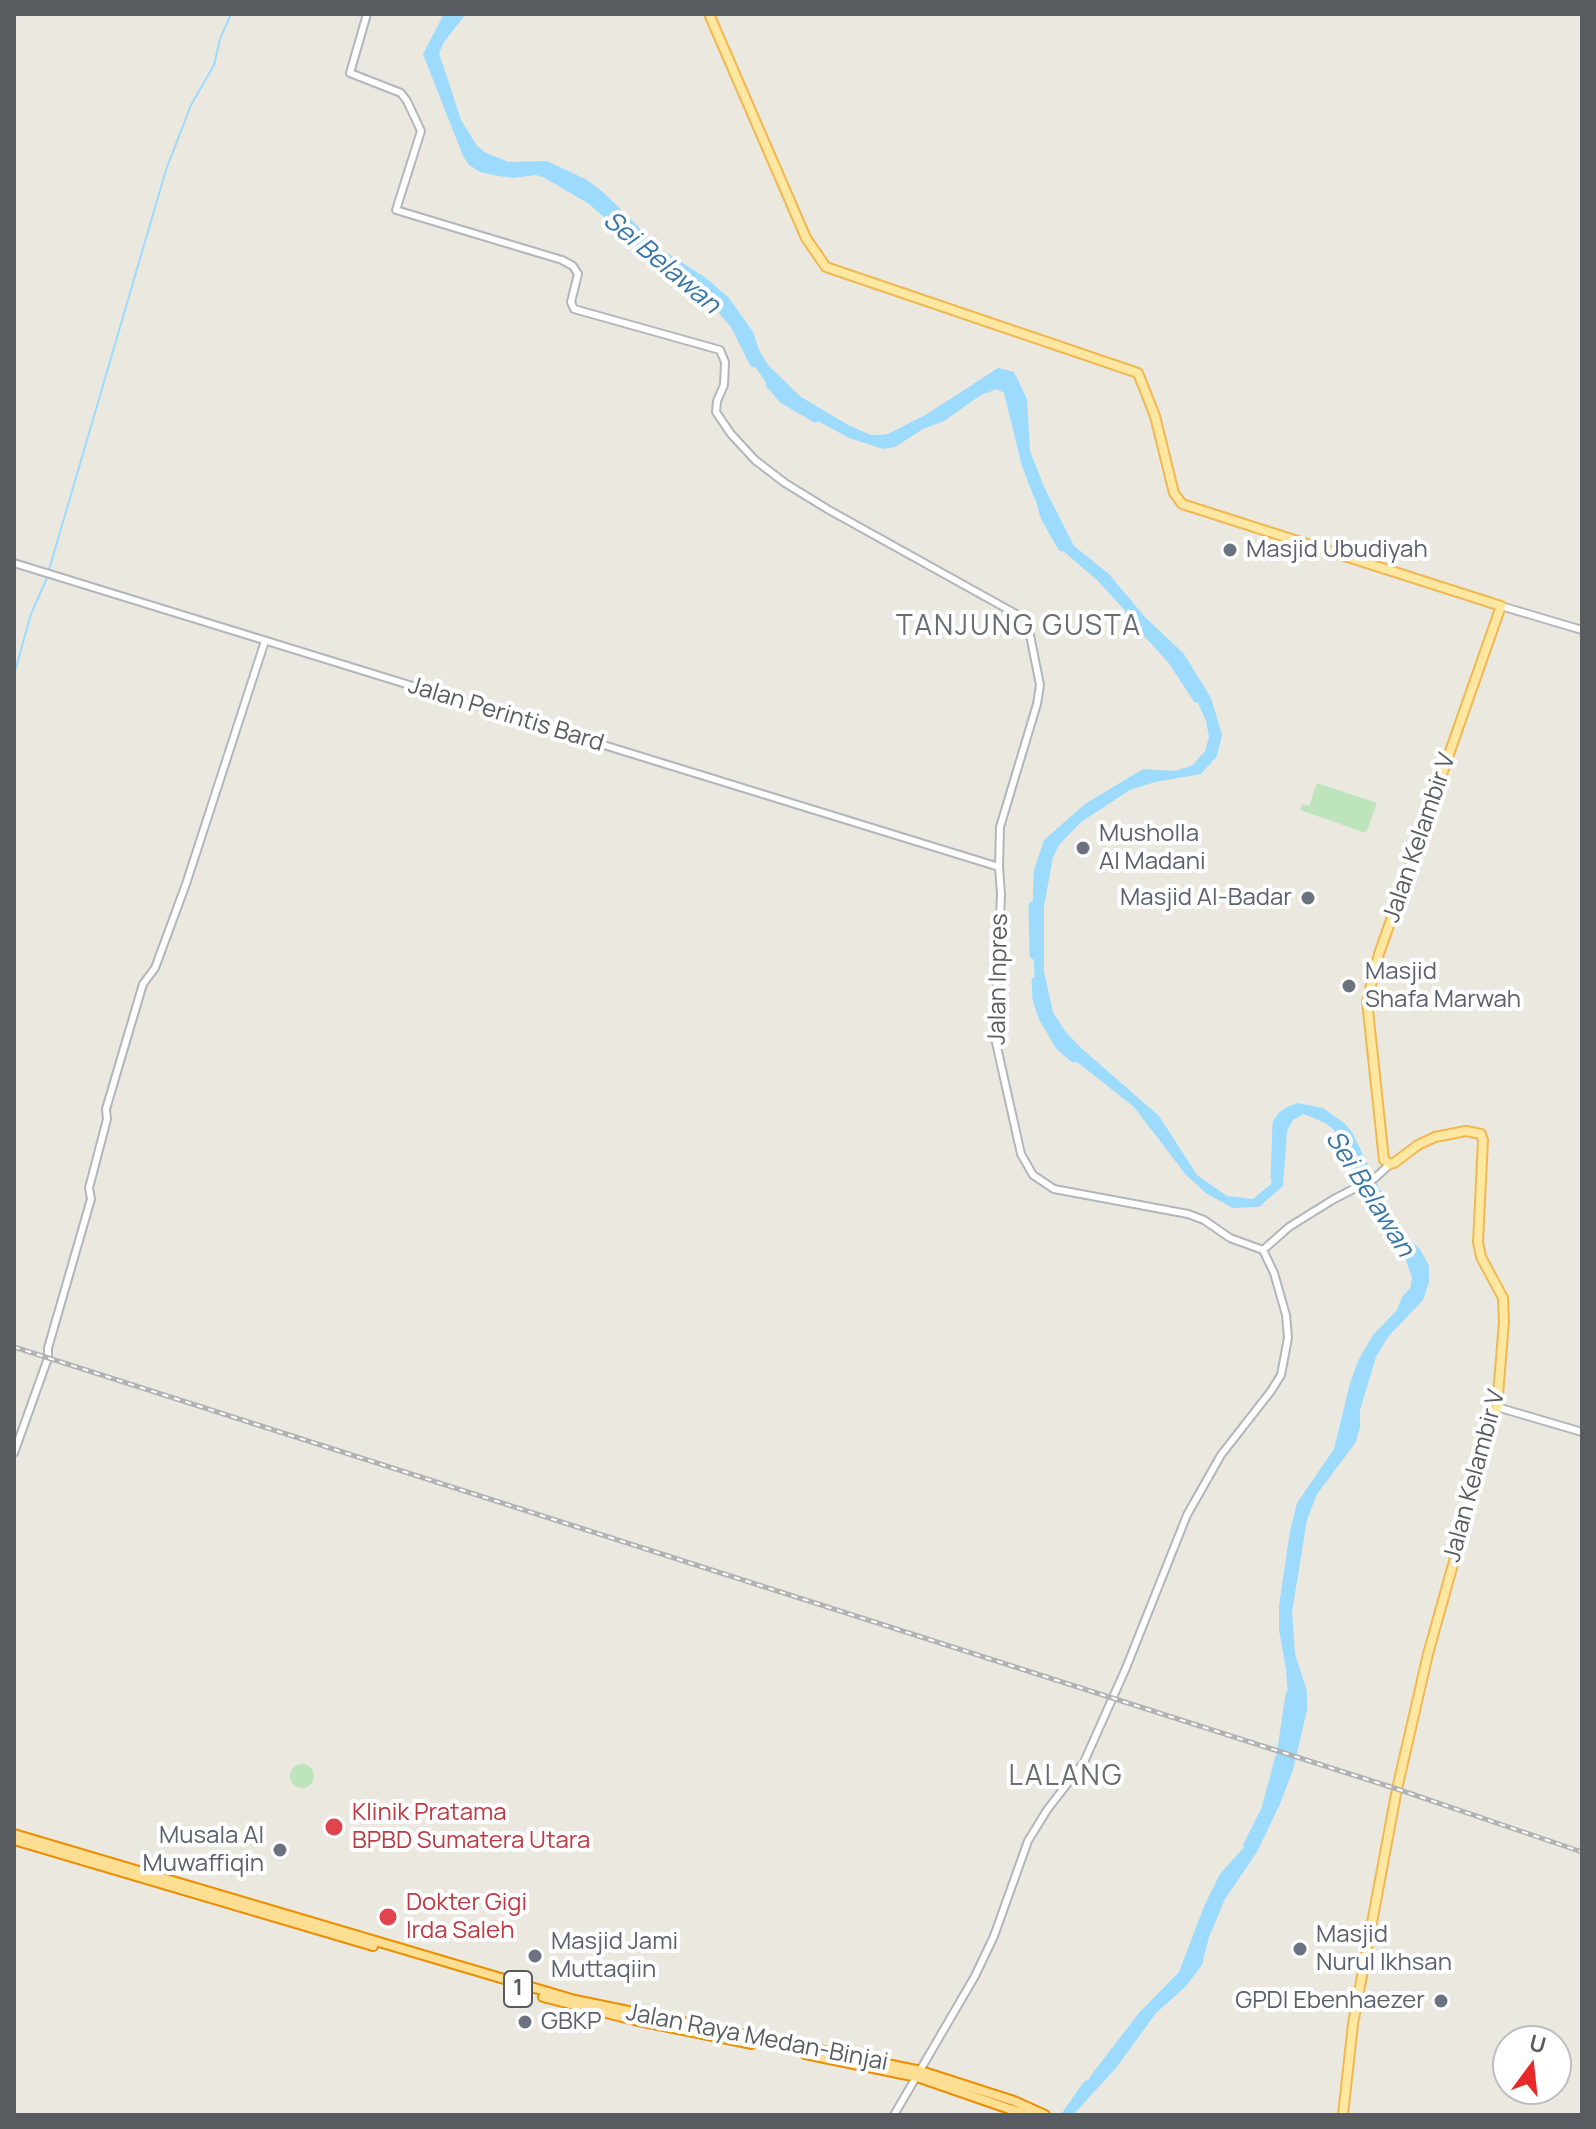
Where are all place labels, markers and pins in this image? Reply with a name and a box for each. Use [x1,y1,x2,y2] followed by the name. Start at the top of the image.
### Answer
[1246,536,1428,564] place label: Masjid Ubudiyah
[1221,541,1239,559] marker: Masjid Ubudiyah
[1099,820,1206,876] place label: Musholla Al Madani
[1074,839,1092,857] marker: Musholla Al Madani
[1120,884,1292,912] place label: Masjid Al-Badar
[1299,889,1317,907] marker: Masjid Al-Badar
[1365,958,1521,1014] place label: Masjid Shafa Marwah
[1340,977,1358,995] marker: Masjid Shafa Marwah
[352,1799,590,1855] place label: Klinik Pratama BPBD Sumatera Utara
[323,1816,345,1838] marker: Klinik Pratama BPBD Sumatera Utara
[143,1822,264,1878] place label: Musala Al Muwaffiqin
[271,1841,289,1859] marker: Musala Al Muwaffiqin
[406,1889,527,1945] place label: Dokter Gigi Irda Saleh
[377,1906,399,1928] marker: Dokter Gigi Irda Saleh
[1316,1921,1452,1977] place label: Masjid Nurul Ikhsan
[551,1928,678,1984] place label: Masjid Jami Muttaqiin
[1291,1940,1309,1958] marker: Masjid Nurul Ikhsan
[526,1947,544,1965] marker: Masjid Jami Muttaqiin
[1235,1987,1425,2015] place label: GPDI Ebenhaezer
[1432,1992,1450,2010] marker: GPDI Ebenhaezer
[541,2008,601,2036] place label: GBKP
[516,2013,534,2031] marker: GBKP

